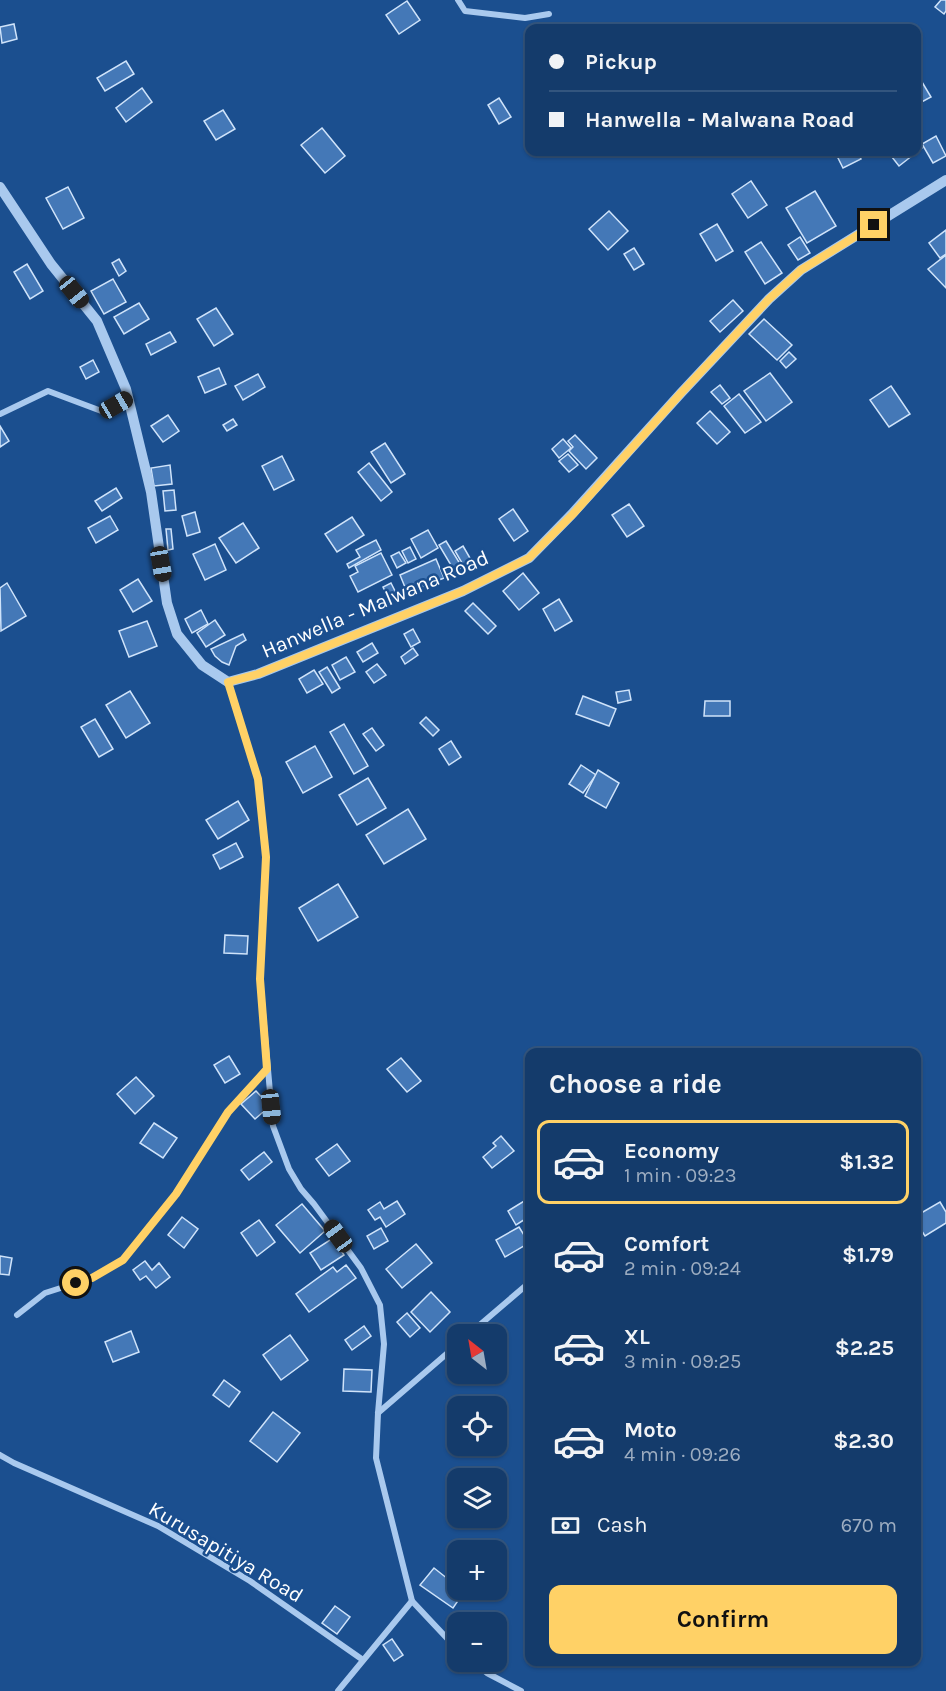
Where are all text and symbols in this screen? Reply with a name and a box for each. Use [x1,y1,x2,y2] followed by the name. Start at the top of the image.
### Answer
[585,49,657,75] text: Pickup
[585,107,855,133] text: Hanwella - Malwana Road
[860,211,887,238] route end
[56,272,92,312] car
[96,388,136,422] car
[149,545,173,583] car
[258,545,492,663] street label: Hanwella - Malwana Road
[549,1068,722,1100] text: Choose a ride
[260,1088,282,1126] car
[552,1135,606,1189] icon: car
[624,1138,719,1164] text: Economy
[839,1149,894,1175] text: $1.32
[624,1164,737,1187] text: 1 min · 09:23
[320,1216,356,1256] car
[552,1228,606,1282] icon: car
[624,1231,709,1257] text: Comfort
[842,1242,894,1268] text: $1.79
[624,1257,741,1280] text: 2 min · 09:24
[62,1269,89,1296] route start
[552,1321,606,1375] icon: car
[447,1324,507,1384] north arrow
[447,1324,507,1672] map controls
[624,1324,650,1350] text: XL
[835,1335,894,1361] text: $2.25
[624,1350,741,1373] text: 3 min · 09:25
[447,1396,507,1456] button: locate
[552,1414,606,1468] icon: car
[624,1417,677,1443] text: Moto
[833,1428,894,1454] text: $2.30
[624,1443,741,1466] text: 4 min · 09:26
[447,1468,507,1528] button: layers
[145,1496,307,1608] street label: Kurusapitiya Road
[549,1509,582,1542] icon: cash
[597,1512,647,1538] text: Cash
[841,1514,897,1537] text: 670 m
[447,1540,507,1600] button: +
[549,1585,897,1654] button: Confirm
[447,1612,507,1672] button: −

